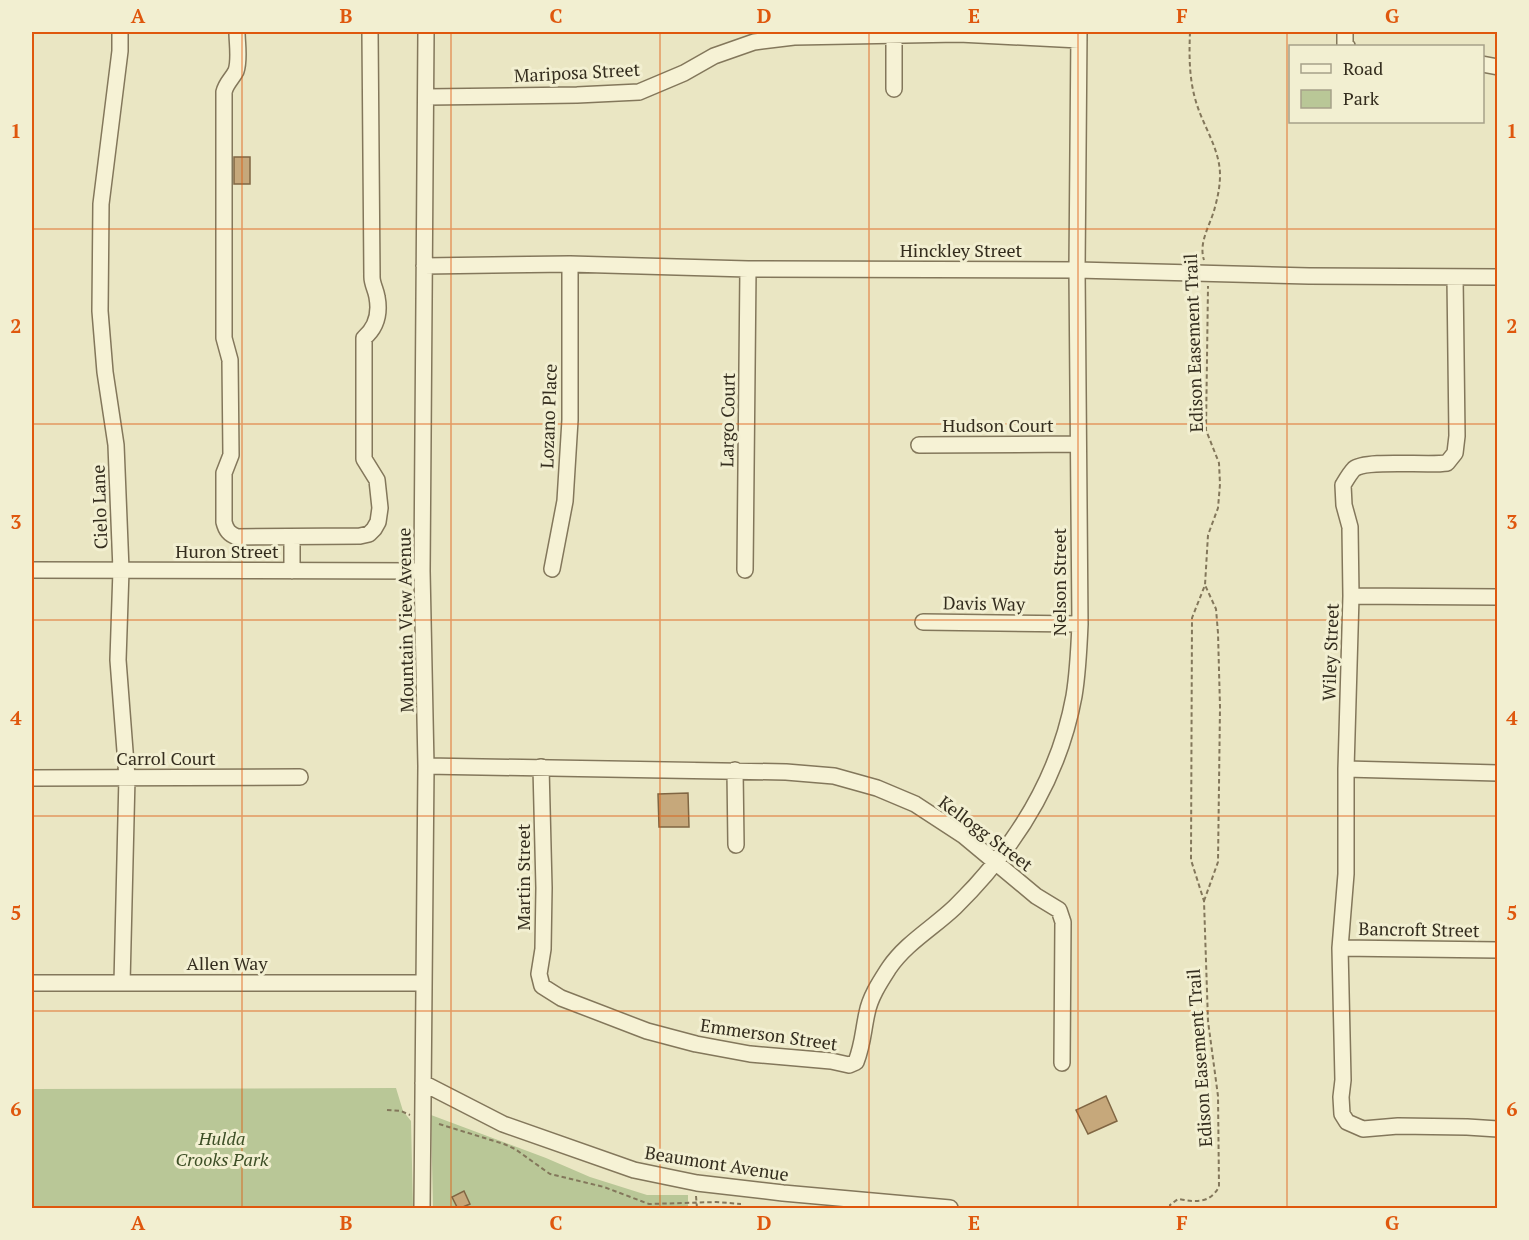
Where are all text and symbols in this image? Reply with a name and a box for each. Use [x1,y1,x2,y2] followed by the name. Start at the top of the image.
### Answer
[131,2,146,29] text: A
[340,2,353,29] text: B
[549,2,563,29] text: C
[757,2,771,29] text: D
[968,2,980,29] text: E
[1176,2,1188,29] text: F
[1385,2,1399,29] text: G
[1289,45,1484,123] legend
[1343,56,1383,80] text: Road
[513,57,641,87] street label: Mariposa Street
[1343,86,1380,110] text: Park
[10,117,22,144] text: 1
[1506,117,1518,144] text: 1
[900,238,1023,262] street label: Hinckley Street
[1178,253,1208,433] street label: Edison Easement Trail
[10,312,22,339] text: 2
[1506,312,1518,339] text: 2
[534,363,562,469] street label: Lozano Place
[714,372,740,468] street label: Largo Court
[942,413,1054,437] street label: Hudson Court
[86,464,112,550] street label: Cielo Lane
[10,508,22,535] text: 3
[1506,508,1518,535] text: 3
[391,527,419,713] street label: Mountain View Avenue
[1047,527,1071,636] street label: Nelson Street
[175,539,279,563] street label: Huron Street
[943,590,1026,616] street label: Davis Way
[1316,602,1344,701] street label: Wiley Street
[10,704,22,731] text: 4
[1506,704,1518,731] text: 4
[116,746,216,770] street label: Carrol Court
[934,790,1038,876] street label: Kellogg Street
[511,823,535,930] street label: Martin Street
[10,899,22,926] text: 5
[1506,899,1518,926] text: 5
[1358,916,1480,942] street label: Bancroft Street
[186,951,268,975] street label: Allen Way
[1181,968,1217,1148] street label: Edison Easement Trail
[699,1012,839,1056] street label: Emmerson Street
[10,1095,22,1122] text: 6
[1506,1095,1518,1122] text: 6
[176,1126,269,1171] park label: Hulda Crooks Park
[643,1140,791,1186] street label: Beaumont Avenue
[131,1209,146,1236] text: A
[340,1209,353,1236] text: B
[549,1209,563,1236] text: C
[757,1209,771,1236] text: D
[968,1209,980,1236] text: E
[1176,1209,1188,1236] text: F
[1385,1209,1399,1236] text: G

